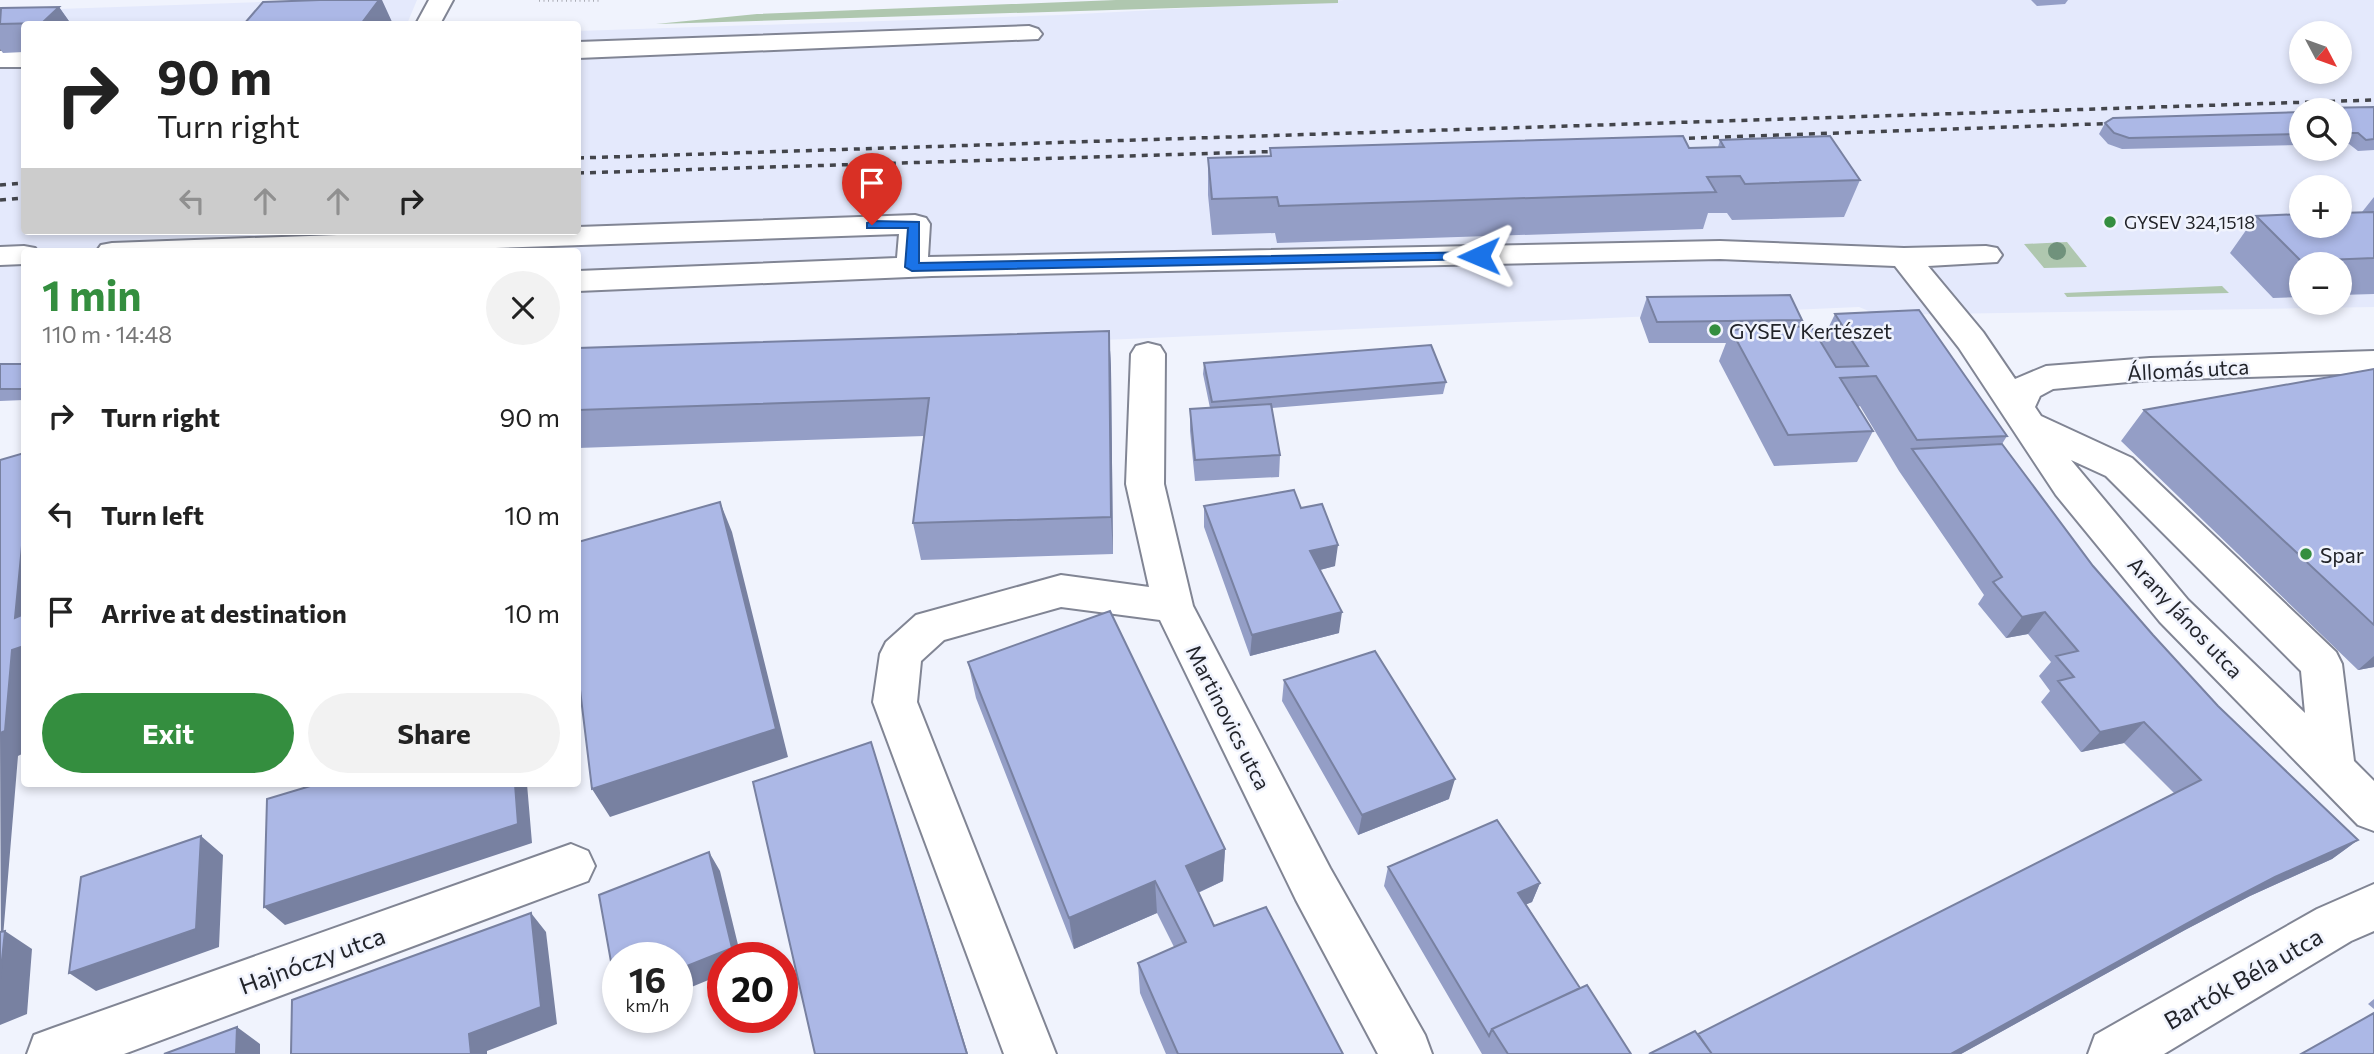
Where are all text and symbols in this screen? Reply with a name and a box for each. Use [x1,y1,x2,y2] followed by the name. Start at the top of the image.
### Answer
[2289,21,2352,84] north arrow
[2289,21,2352,315] map controls
[157,45,272,105] text: 90 m
[42,49,133,140] icon: right
[2289,98,2352,161] button: search
[157,105,300,145] text: Turn right
[842,153,902,225] pin
[853,164,891,202] icon: arrive
[2289,175,2352,238] button: +
[173,182,211,220] icon: left
[246,182,284,220] icon: ahead
[319,182,357,220] icon: ahead
[392,182,430,220] icon: right
[2124,211,2255,233] place label: GYSEV 324,1518
[2102,214,2118,230] marker: GYSEV 324,1518
[1442,219,1516,293] position arrow
[2289,252,2352,315] button: −
[42,268,142,320] text: 1 min
[486,271,560,345] button: close
[1729,318,1892,343] place label: GYSEV Kertészet
[42,320,172,348] text: 110 m · 14:48
[1707,322,1723,338] marker: GYSEV Kertészet
[2126,353,2250,385] street label: Állomás utca
[42,397,80,435] icon: right
[101,401,220,432] text: Turn right
[500,401,560,432] text: 90 m
[42,495,80,533] icon: left
[101,499,204,530] text: Turn left
[504,499,560,530] text: 10 m
[2320,542,2364,567] place label: Spar
[2298,546,2314,562] marker: Spar
[2123,551,2249,683] street label: Arany János utca
[42,593,80,631] icon: arrive
[101,597,347,628] text: Arrive at destination
[504,597,560,628] text: 10 m
[1182,640,1276,794] street label: Martinovics utca
[42,693,294,773] button: Exit
[308,693,560,773] button: Share
[235,920,389,1000] street label: Hajnóczy utca
[2159,921,2327,1035] street label: Bartók Béla utca
[707,942,798,1033] speed limit sign: 20
[629,957,666,1000] text: 16
[626,994,669,1016] text: km/h

